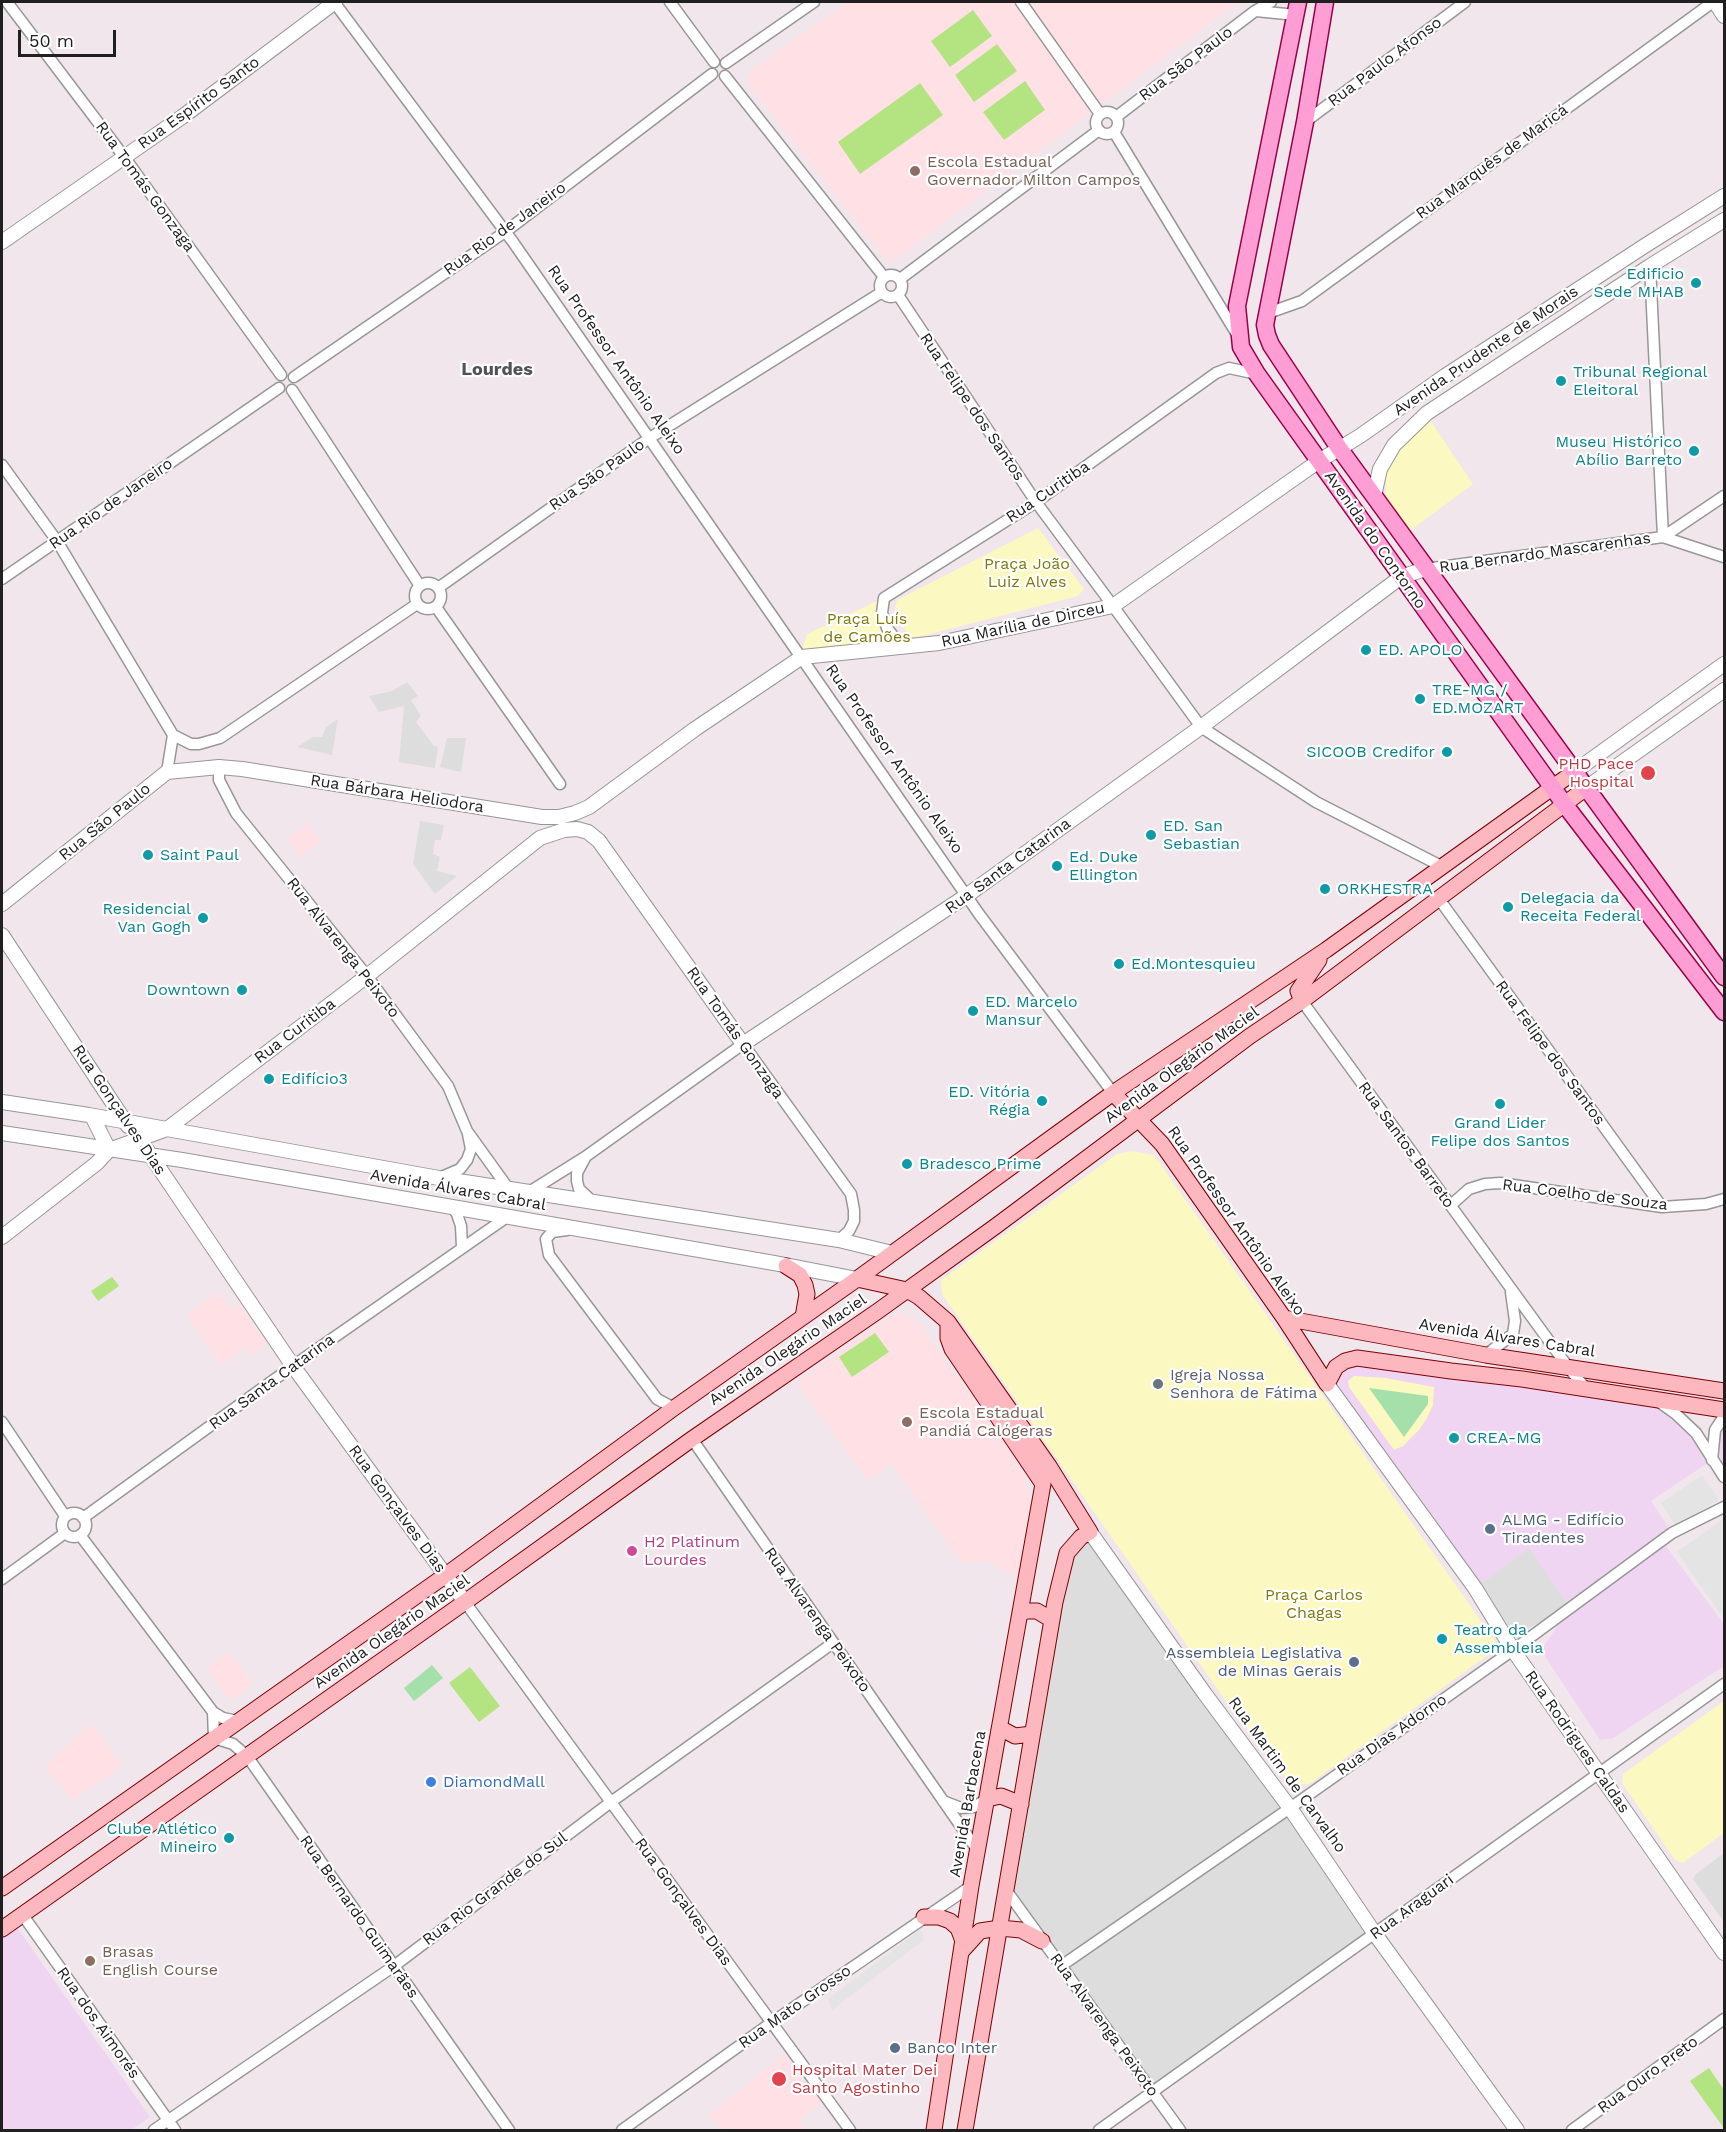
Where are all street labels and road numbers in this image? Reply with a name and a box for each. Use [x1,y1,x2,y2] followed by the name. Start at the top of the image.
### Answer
[1324,13,1446,111] street label: Rua Paulo Afonso
[1135,23,1237,105] street label: Rua São Paulo
[134,52,264,154] street label: Rua Espírito Santo
[1412,100,1572,224] street label: Rua Marquês de Maricá
[91,118,199,256] street label: Rua Tomás Gonzaga
[440,178,570,280] street label: Rua Rio de Janeiro
[543,262,689,458] street label: Rua Professor Antônio Aleixo
[1390,282,1582,420] street label: Avenida Prudente de Morais
[915,329,1029,485] street label: Rua Felipe dos Santos
[546,435,648,515] street label: Rua São Paulo
[45,454,177,554] street label: Rua Rio de Janeiro
[1003,457,1093,527] street label: Rua Curitiba
[1320,467,1430,613] street label: Avenida do Contorno
[1438,529,1652,577] street label: Rua Bernardo Mascarenhas
[939,598,1107,652] street label: Rua Marília de Dirceu
[821,661,967,857] street label: Rua Professor Antônio Aleixo
[309,771,485,817] street label: Rua Bárbara Heliodora
[55,779,155,865] street label: Rua São Paulo
[942,814,1074,918] street label: Rua Santa Catarina
[282,874,404,1022] street label: Rua Alvarenga Peixoto
[682,963,788,1103] street label: Rua Tomás Gonzaga
[1491,977,1609,1129] street label: Rua Felipe dos Santos
[251,994,339,1068] street label: Rua Curitiba
[1101,1003,1263,1127] street label: Avenida Olegário Maciel
[68,1041,170,1179] street label: Rua Gonçalves Dias
[1354,1078,1458,1212] street label: Rua Santos Barreto
[1163,1123,1309,1319] street label: Rua Professor Antônio Aleixo
[369,1165,547,1215] street label: Avenida Álvares Cabral
[1501,1175,1669,1215] street label: Rua Coelho de Souza
[706,1290,870,1410] street label: Avenida Olegário Maciel
[1417,1315,1597,1361] street label: Avenida Álvares Cabral
[206,1330,338,1434] street label: Rua Santa Catarina
[344,1441,450,1577] street label: Rua Gonçalves Dias
[760,1544,874,1696] street label: Rua Alvarenga Peixoto
[310,1571,474,1693] street label: Avenida Olegário Maciel
[1521,1667,1633,1817] street label: Rua Rodrigues Caldas
[1333,1690,1451,1780] street label: Rua Dias Adorno
[1224,1693,1350,1857] street label: Rua Martim de Carvalho
[946,1729,990,1879] street label: Avenida Barbacena
[419,1828,571,1950] street label: Rua Rio Grande do Sul
[295,1832,423,2002] street label: Rua Bernardo Guimarães
[630,1834,736,1970] street label: Rua Gonçalves Dias
[1366,1870,1458,1944] street label: Rua Araguari
[1045,1950,1163,2100] street label: Rua Alvarenga Peixoto
[735,1961,855,2053] street label: Rua Mato Grosso
[52,1963,144,2083] street label: Rua dos Aimorés
[1594,2032,1702,2118] street label: Rua Ouro Preto

